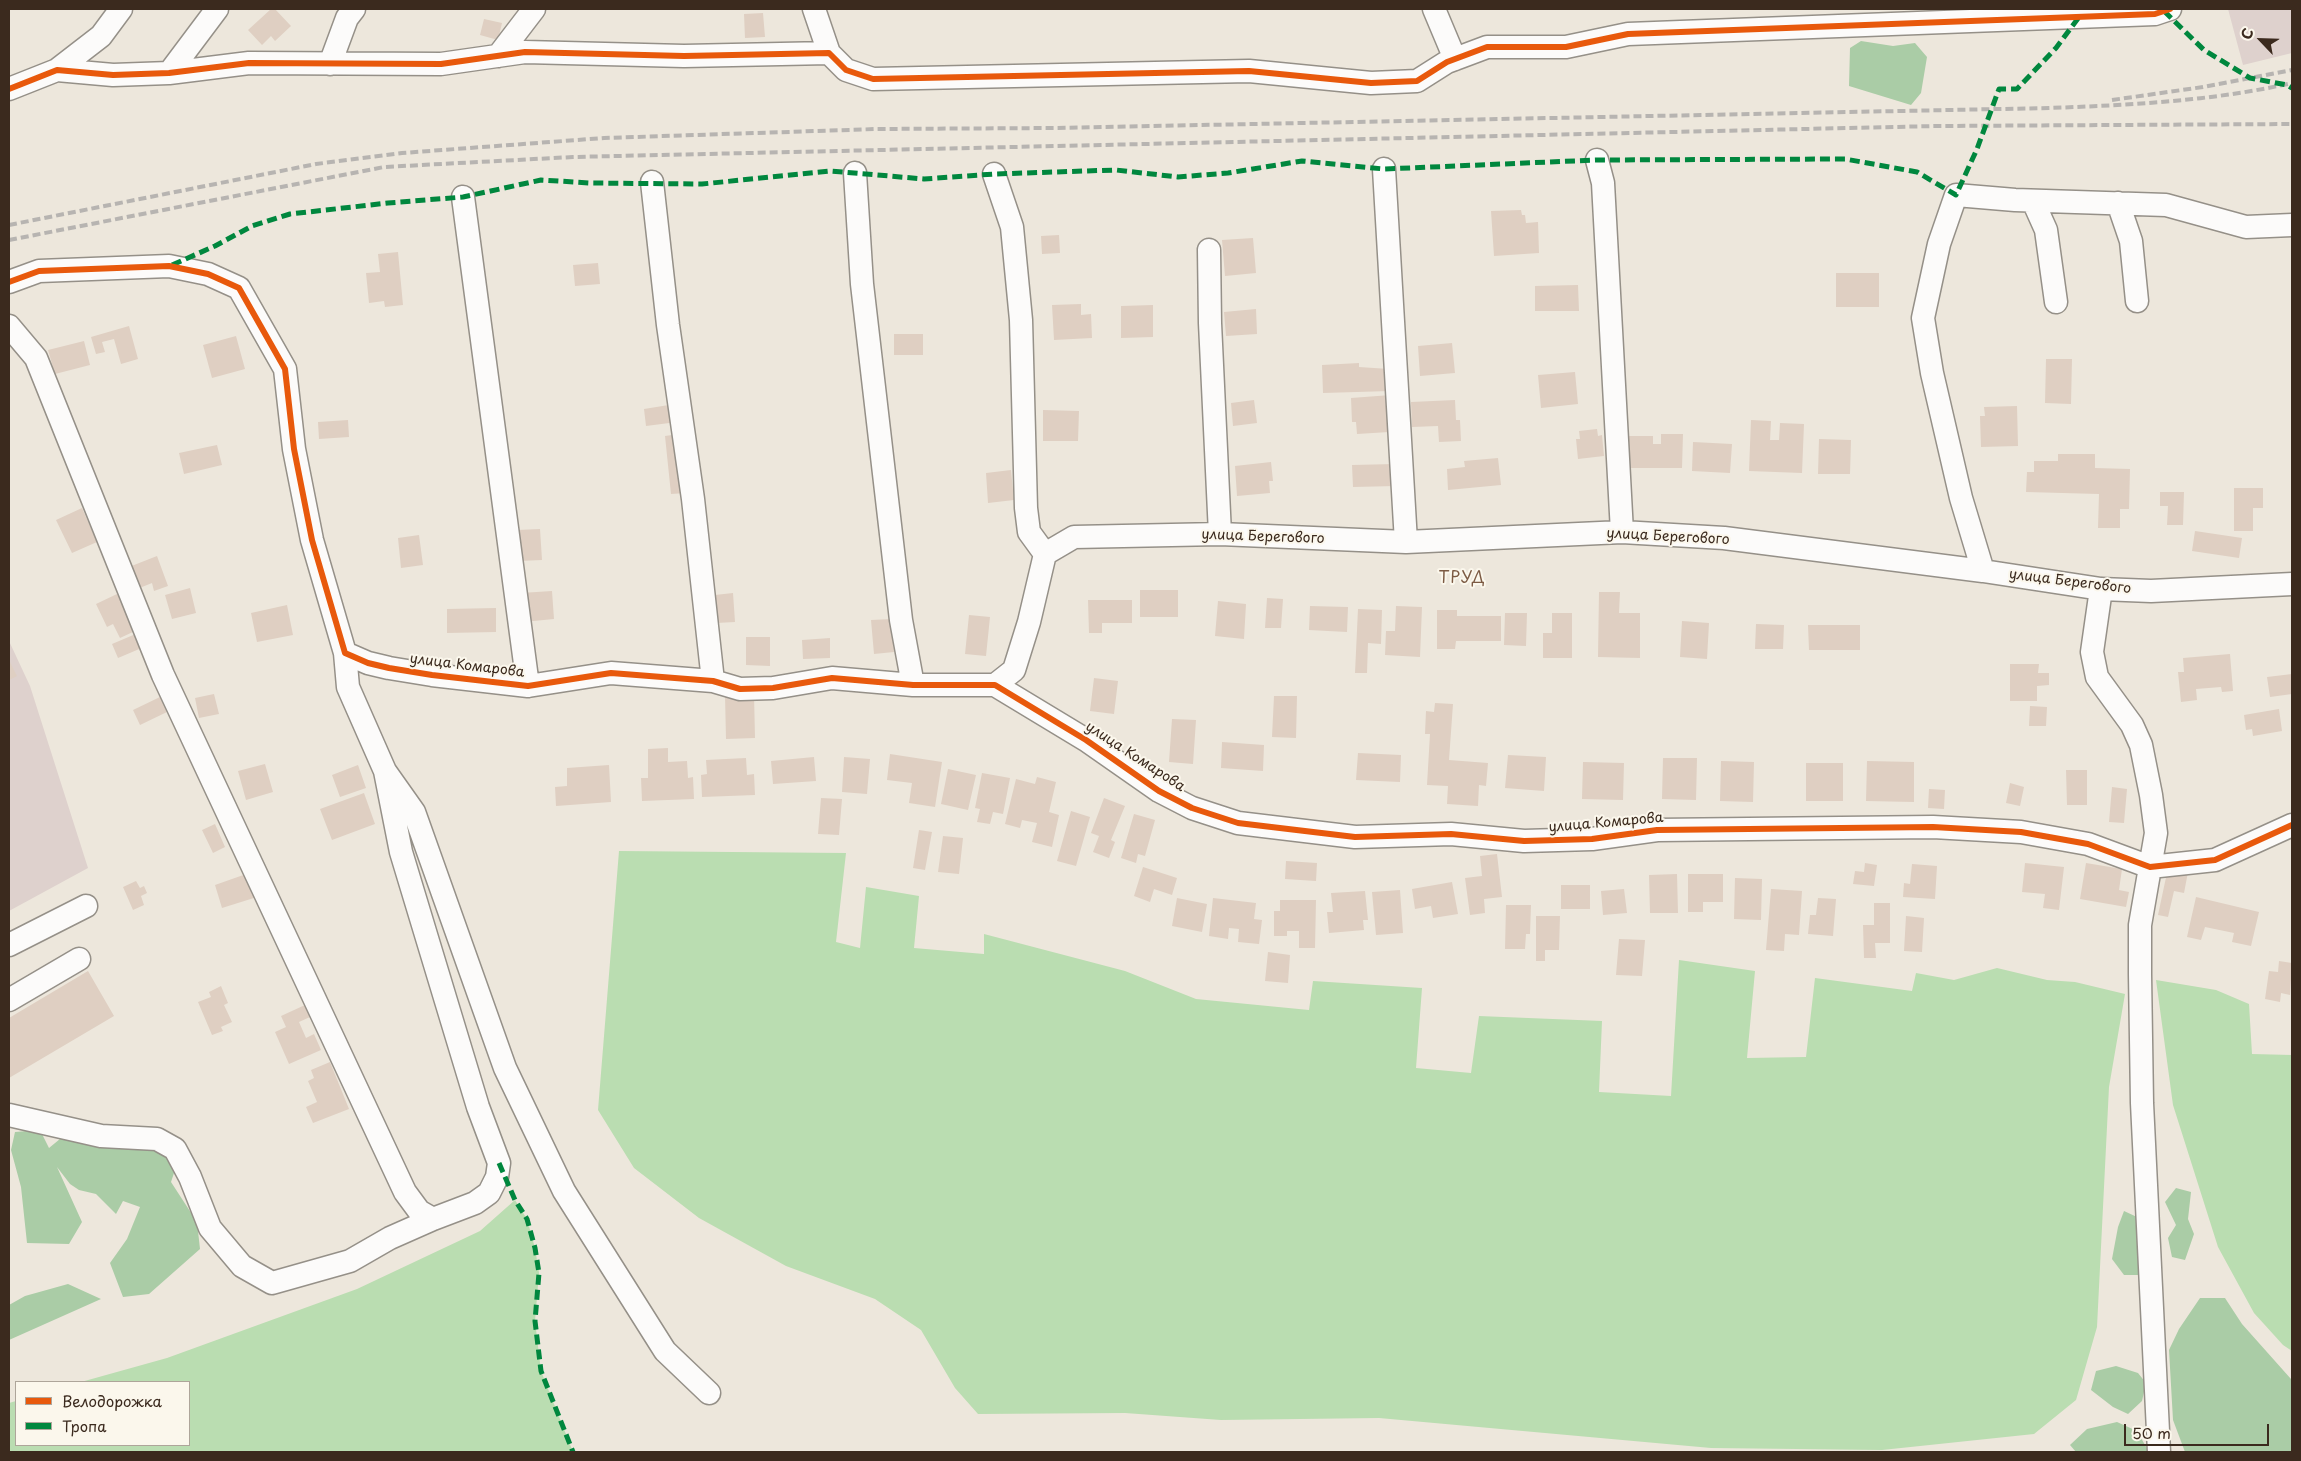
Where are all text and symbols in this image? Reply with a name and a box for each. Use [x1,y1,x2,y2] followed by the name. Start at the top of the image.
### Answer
[2236,15,2286,65] north arrow
[2235,25,2259,43] text: С
[1606,525,1730,549] street label: улица Берегового
[1201,526,1325,548] street label: улица Берегового
[2008,566,2132,598] street label: улица Берегового
[1438,569,1486,589] district label: ТРУД
[409,651,525,681] street label: улица Комарова
[1082,719,1188,795] street label: улица Комарова
[1548,810,1664,836] street label: улица Комарова
[15,1381,190,1446] legend
[62,1389,162,1412] text: Велодорожка
[62,1414,107,1437] text: Тропа
[2126,1414,2271,1446] scale bar
[2132,1421,2171,1444] text: 50 m

